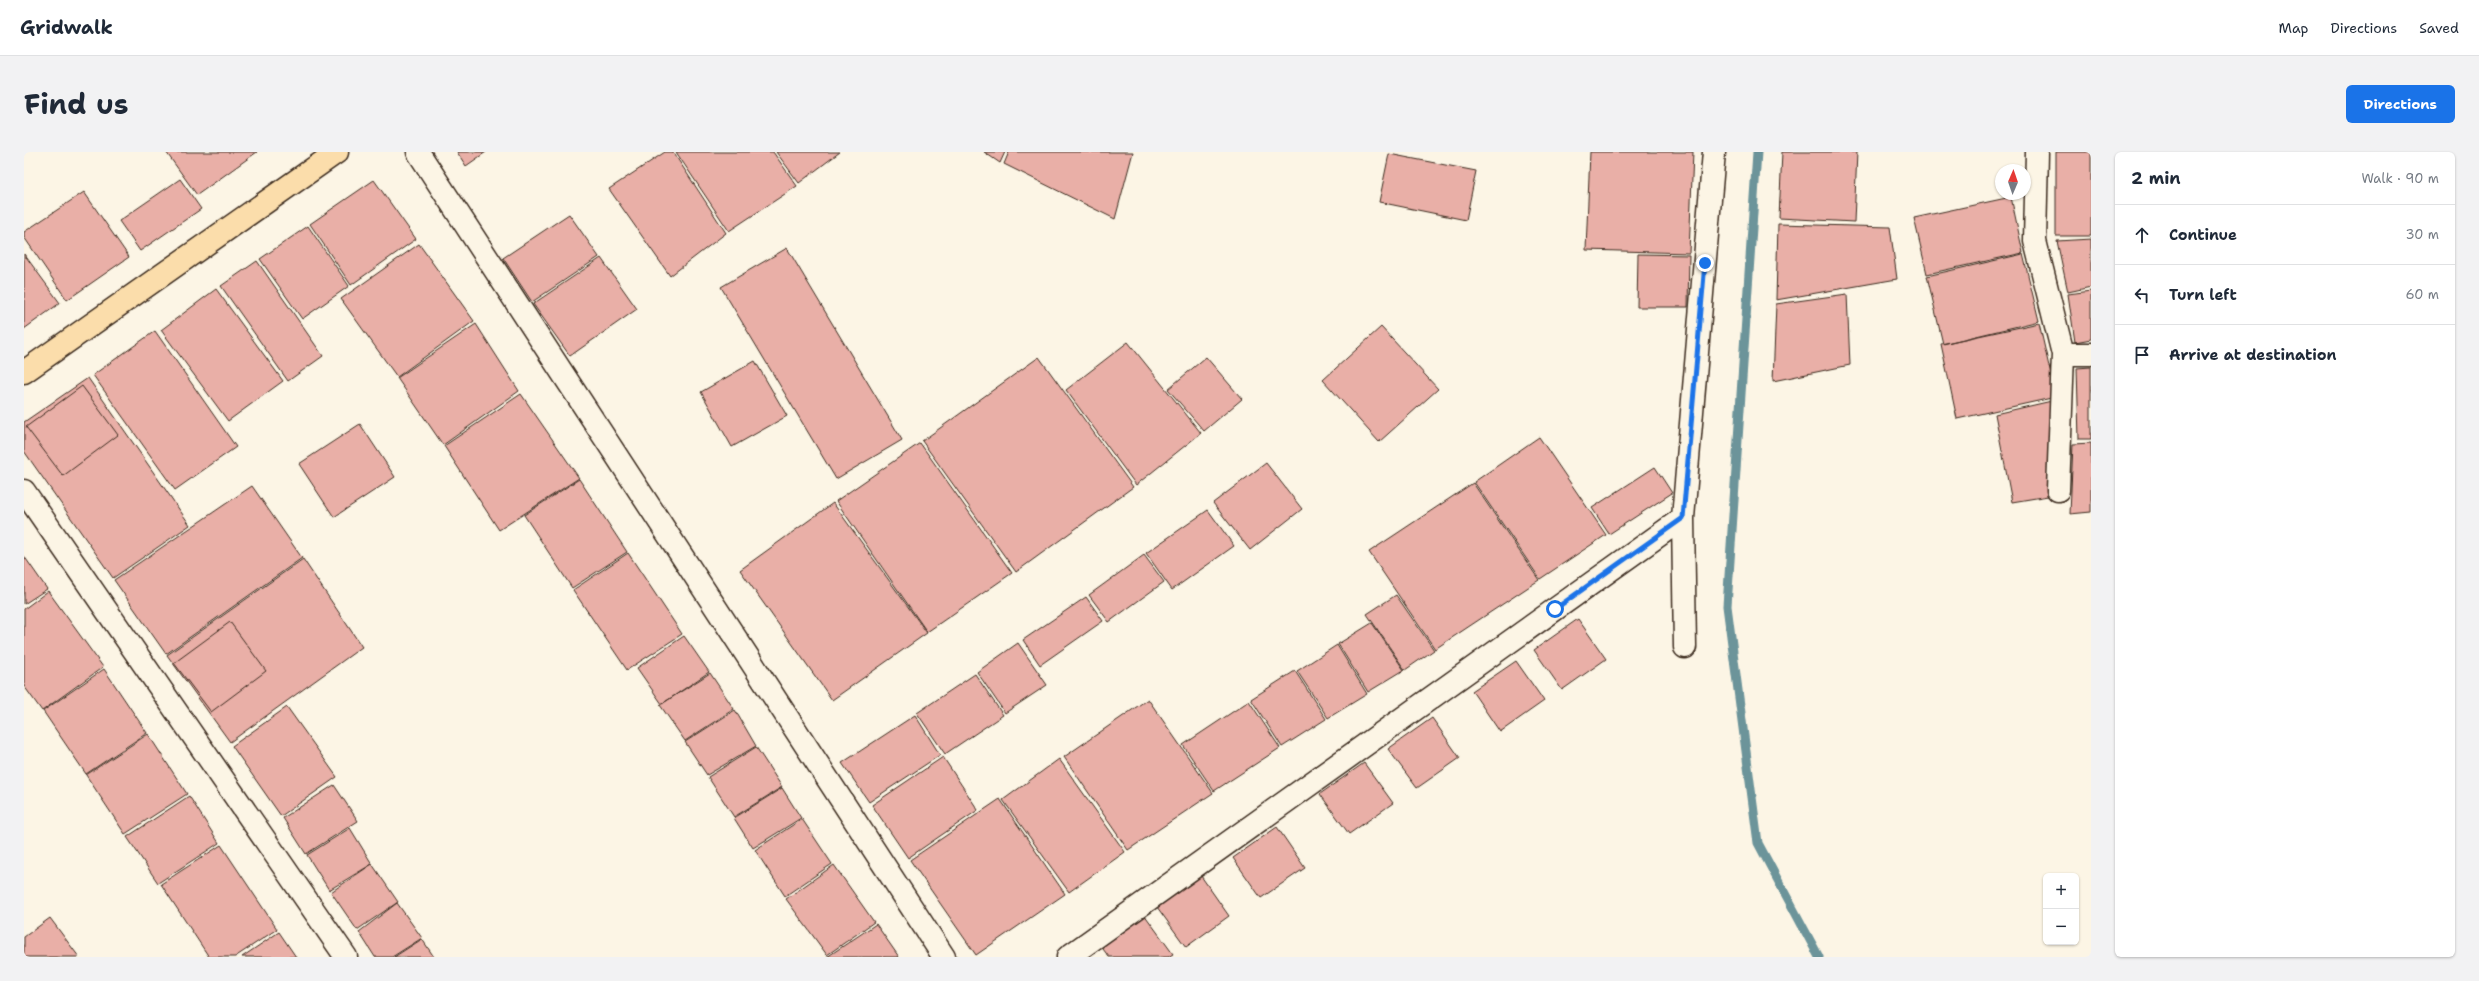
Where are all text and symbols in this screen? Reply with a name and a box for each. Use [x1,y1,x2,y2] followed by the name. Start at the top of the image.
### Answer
[20,15,113,40] text: Gridwalk
[2279,19,2309,37] text: Map
[2331,19,2397,37] text: Directions
[2419,19,2459,37] text: Saved
[24,85,129,123] text: Find us
[2346,85,2455,123] button: Directions
[1995,164,2031,200] north arrow
[2131,167,2181,189] text: 2 min
[2361,170,2439,187] text: Walk · 90 m
[2131,224,2153,246] icon: ahead
[2169,225,2237,245] text: Continue
[2405,226,2439,243] text: 30 m
[1696,254,1714,272] route end
[2131,284,2153,306] icon: left
[2169,285,2237,305] text: Turn left
[2406,286,2439,303] text: 60 m
[2131,344,2153,366] icon: arrive
[2169,345,2337,365] text: Arrive at destination
[1546,600,1564,618] route start
[2043,873,2079,945] map controls
[2043,873,2079,909] button: +
[2043,909,2079,945] button: −

